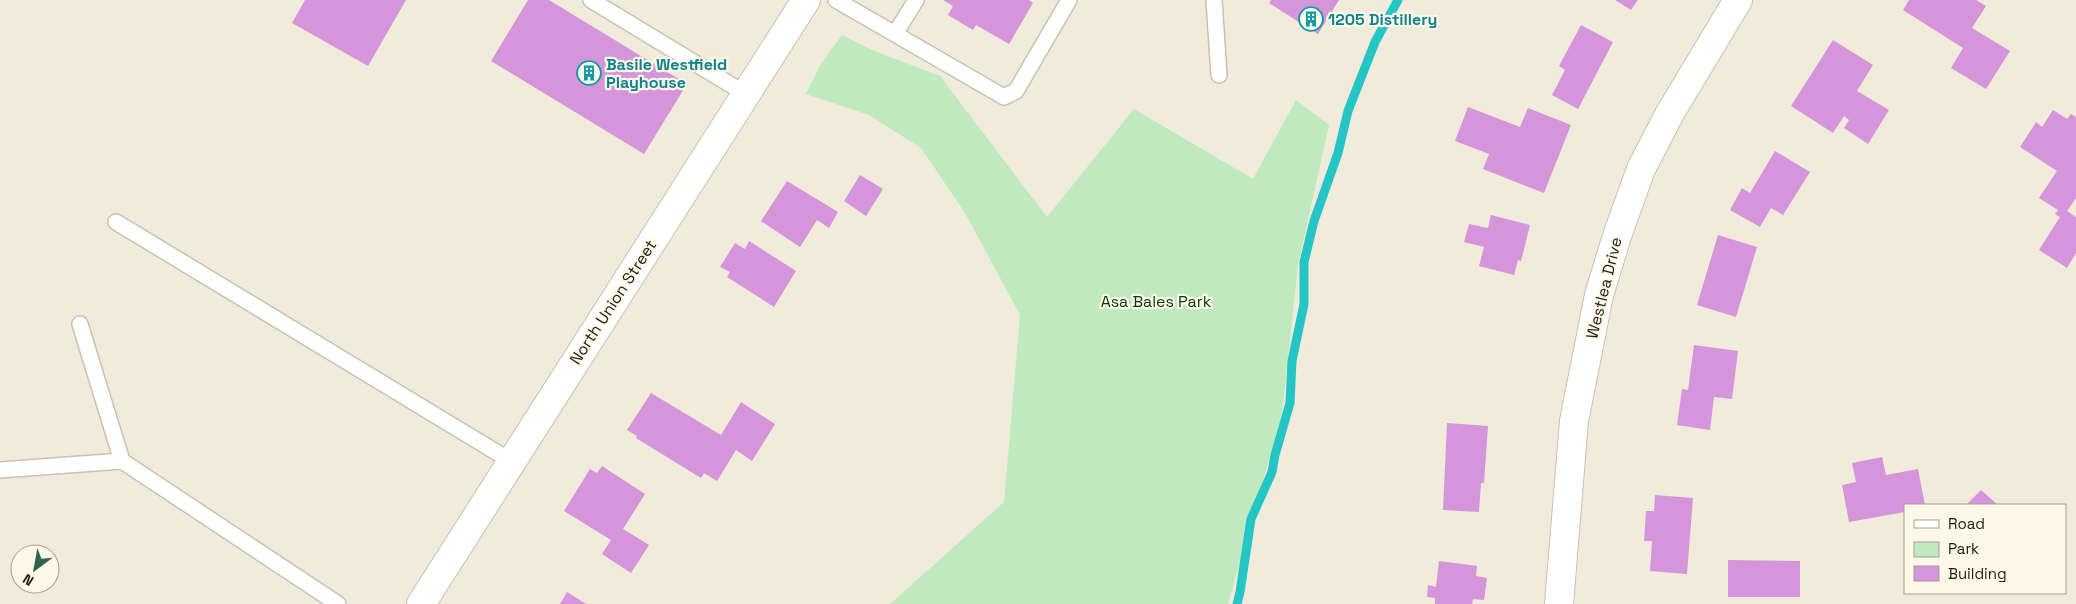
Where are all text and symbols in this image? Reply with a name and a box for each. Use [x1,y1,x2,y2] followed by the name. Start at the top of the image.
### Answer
[1298,6,1324,32] building icon: 1205 Distillery
[1328,9,1437,30] place label: 1205 Distillery
[606,54,727,93] place label: Basile Westfield Playhouse
[576,60,602,86] building icon: Basile Westfield Playhouse
[1581,235,1627,341] street label: Westlea Drive
[565,236,661,368] street label: North Union Street
[1101,291,1212,312] park label: Asa Bales Park
[1904,504,2066,594] legend
[1948,514,1985,533] text: Road
[1948,539,1979,558] text: Park
[10,544,60,594] north arrow
[1948,564,2007,583] text: Building
[19,570,37,590] text: N

